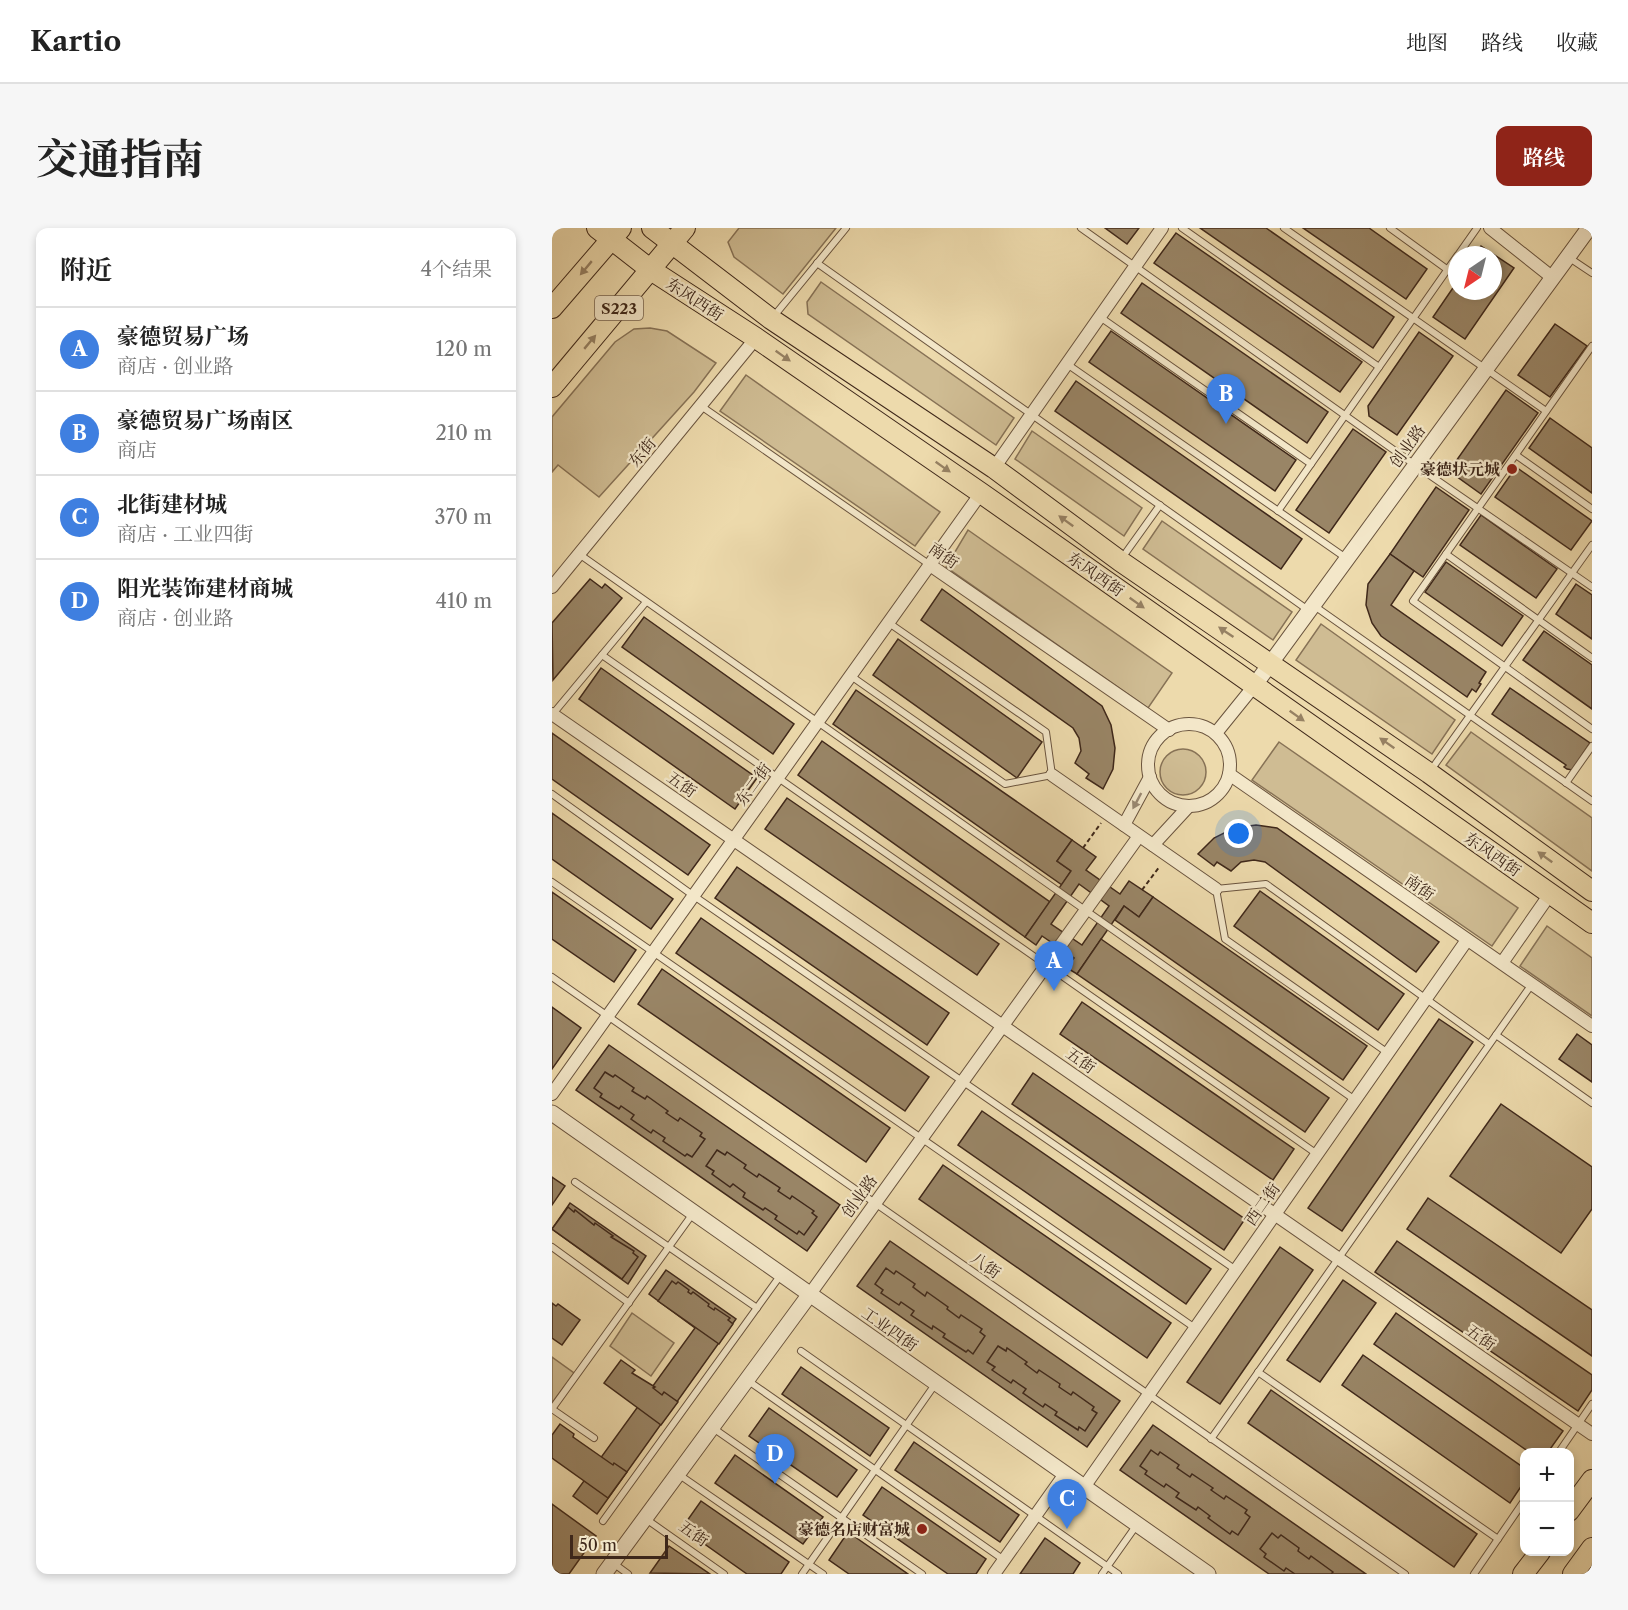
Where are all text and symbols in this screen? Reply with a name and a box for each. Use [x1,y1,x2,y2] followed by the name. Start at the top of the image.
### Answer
[30,24,121,58] text: Kartio
[1406,30,1448,55] text: 地图
[1481,30,1523,55] text: 路线
[1556,30,1598,55] text: 收藏
[1496,126,1592,186] button: 路线
[36,133,204,185] text: 交通指南
[1448,246,1502,300] north arrow
[60,254,112,286] text: 附近
[420,257,492,281] text: 4个结果
[580,260,593,275] one-way arrow
[663,273,727,325] street label: 东风西街
[595,296,643,320] road number: S223
[117,323,249,350] text: 豪德贸易广场
[583,335,596,350] one-way arrow
[72,337,87,361] text: A
[435,337,492,361] text: 120 m
[775,351,791,362] one-way arrow
[117,354,233,378] text: 商店 · 创业路
[1206,374,1246,424] pin: B
[117,407,293,434] text: 豪德贸易广场南区
[72,421,87,445] text: B
[435,421,492,445] text: 210 m
[1385,421,1429,471] street label: 创业路
[624,433,660,471] street label: 东街
[117,438,157,462] text: 商店
[1420,459,1500,479] place label: 豪德状元城
[935,461,951,473] one-way arrow
[1505,462,1519,476] marker: 豪德状元城
[117,491,227,518] text: 北街建材城
[71,505,88,529] text: C
[435,505,492,529] text: 370 m
[1058,515,1074,527] one-way arrow
[117,522,253,546] text: 商店 · 工业四街
[925,538,963,572] street label: 南街
[1064,547,1128,601] street label: 东风西街
[117,575,293,602] text: 阳光装饰建材商城
[71,589,88,613] text: D
[435,589,492,613] text: 410 m
[1129,597,1145,609] one-way arrow
[117,606,233,630] text: 商店 · 创业路
[1218,627,1234,638] one-way arrow
[1288,710,1304,722] one-way arrow
[1379,737,1395,749] one-way arrow
[731,759,775,809] street label: 东二街
[663,767,701,801] street label: 五街
[1132,793,1142,810] one-way arrow
[1224,819,1253,848] your location
[1461,827,1525,881] street label: 东风西街
[1537,851,1553,863] one-way arrow
[1401,870,1439,904] street label: 南街
[1034,942,1074,991] pin: A
[1062,1043,1100,1077] street label: 五街
[837,1171,881,1221] street label: 创业路
[1240,1179,1284,1229] street label: 西二街
[967,1248,1005,1282] street label: 八街
[858,1302,922,1356] street label: 工业四街
[1462,1320,1500,1354] street label: 五街
[756,1434,794,1484] pin: D
[1520,1448,1574,1556] map controls
[1520,1448,1574,1502] button: +
[1048,1480,1086,1529] pin: C
[1520,1502,1574,1556] button: −
[675,1516,713,1550] street label: 五街
[798,1519,910,1539] place label: 豪德名店财富城
[915,1522,929,1536] marker: 豪德名店财富城
[570,1532,668,1560] scale bar
[579,1535,617,1555] text: 50 m

